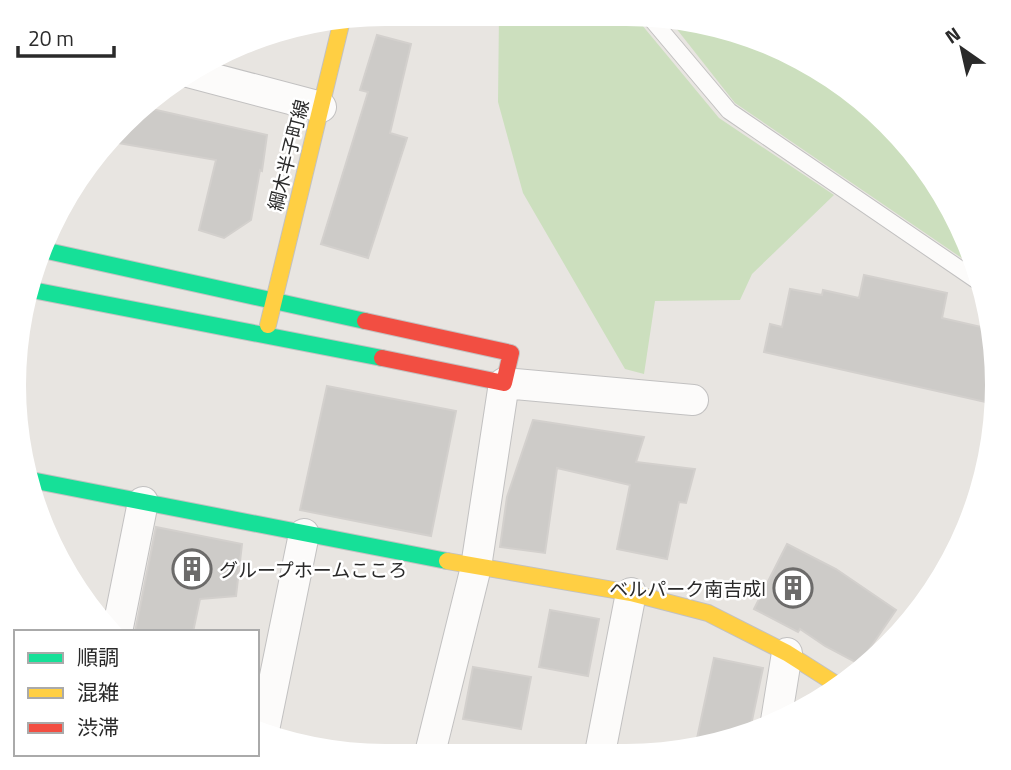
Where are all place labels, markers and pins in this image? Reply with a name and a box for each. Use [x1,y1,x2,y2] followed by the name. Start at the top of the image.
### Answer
[171,548,213,590] building icon: グループホームこころ
[219,555,407,584] place label: グループホームこころ
[772,567,814,609] building icon: ベルパーク南吉成I
[609,574,766,603] place label: ベルパーク南吉成I

